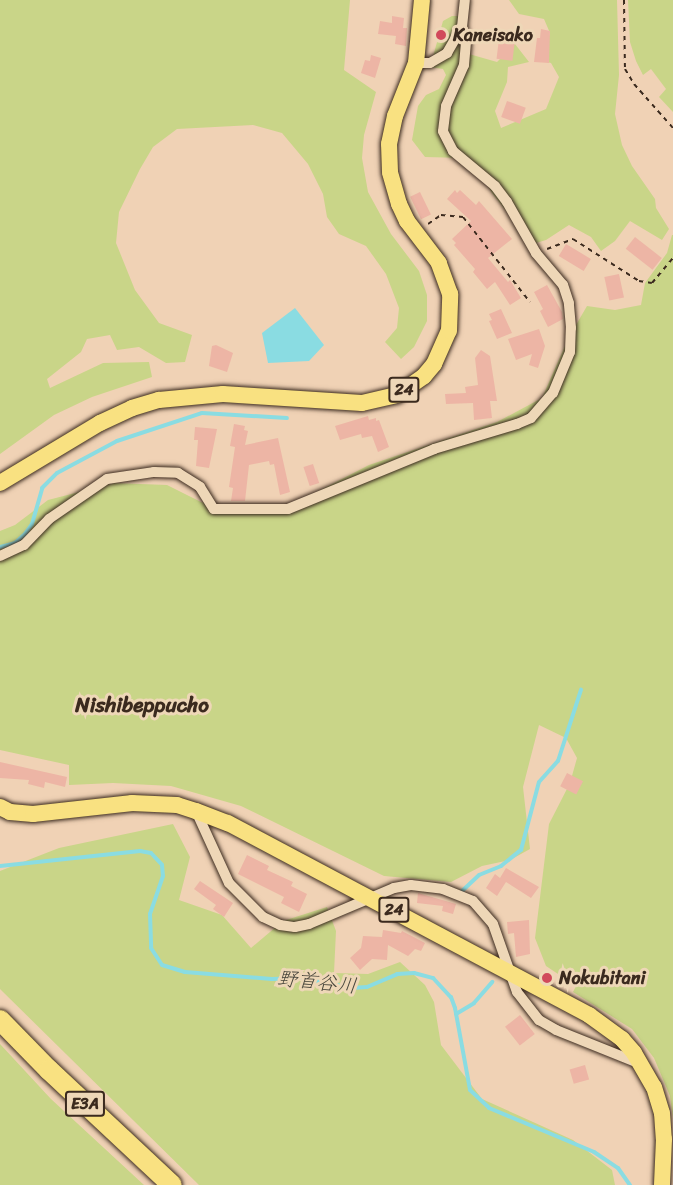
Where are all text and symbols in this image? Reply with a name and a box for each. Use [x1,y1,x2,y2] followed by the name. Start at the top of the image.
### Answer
[453,24,533,46] place label: Kaneisako
[434,28,448,42] marker: Kaneisako
[388,377,420,403] road number: 24
[75,692,209,718] district label: Nishibeppucho
[378,897,410,923] road number: 24
[276,966,358,998] water label: 野首谷川
[559,967,645,989] place label: Nokubitani
[540,971,554,985] marker: Nokubitani
[64,1091,106,1117] road number: E3A

